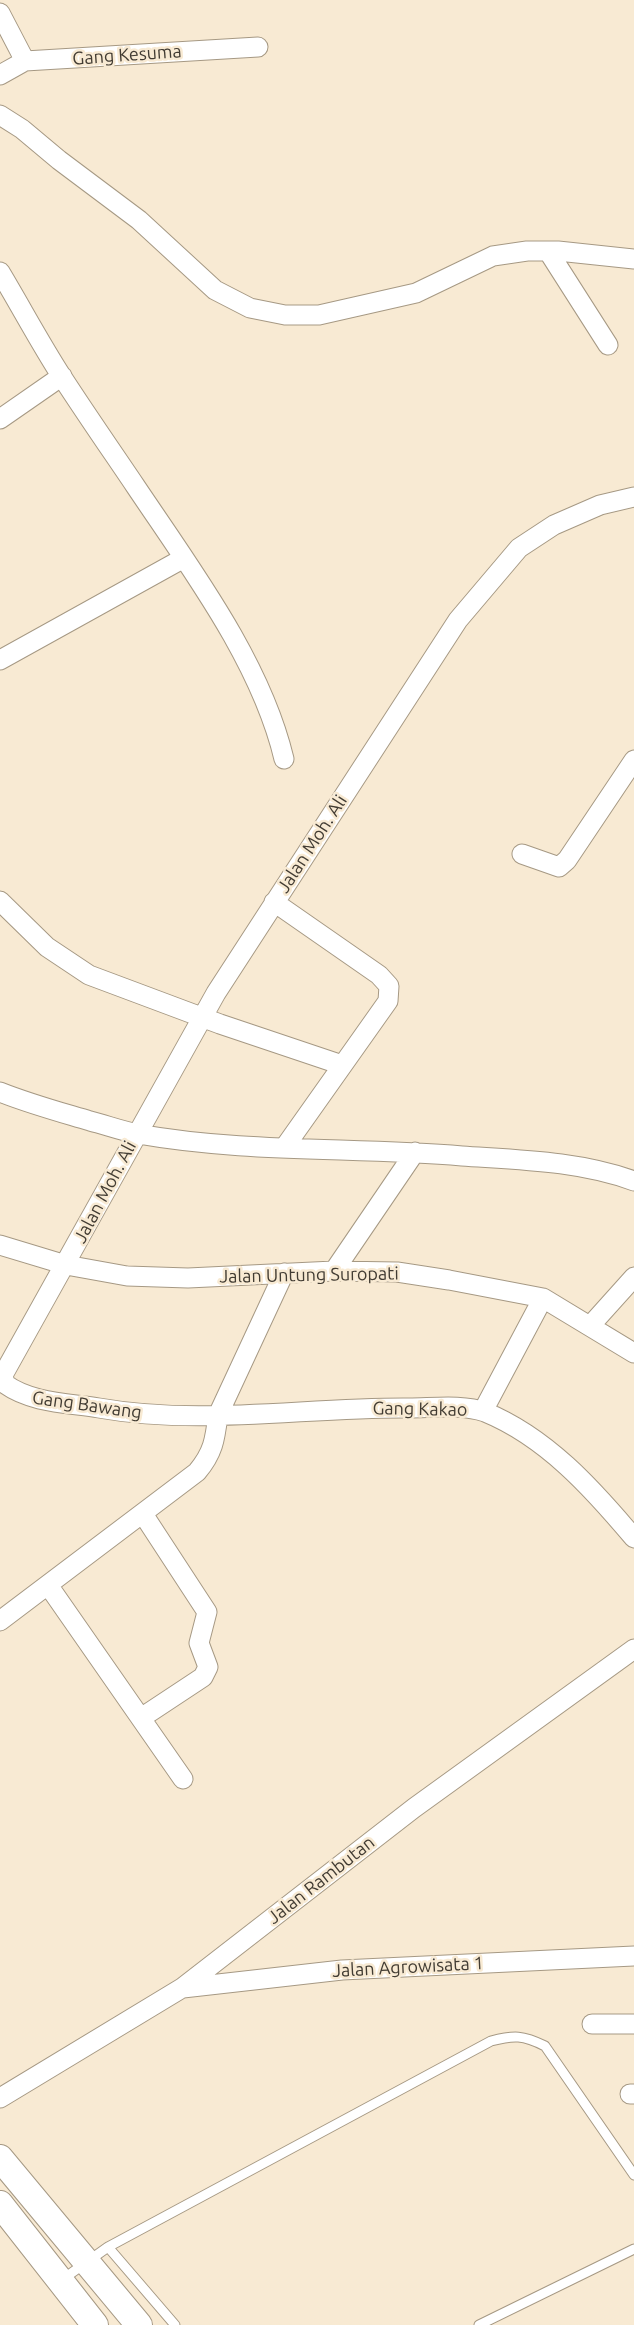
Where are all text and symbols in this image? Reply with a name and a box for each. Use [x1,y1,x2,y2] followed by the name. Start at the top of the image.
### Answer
[72,40,182,70] street label: Gang Kesuma
[272,791,352,897] street label: Jalan Moh. Ali
[69,1137,141,1247] street label: Jalan Moh. Ali
[219,1263,399,1287] street label: Jalan Untung Suropati
[31,1387,143,1423] street label: Gang Bawang
[372,1397,468,1421] street label: Gang Kakao
[263,1832,379,1928] street label: Jalan Rambutan
[332,1952,484,1982] street label: Jalan Agrowisata 1

